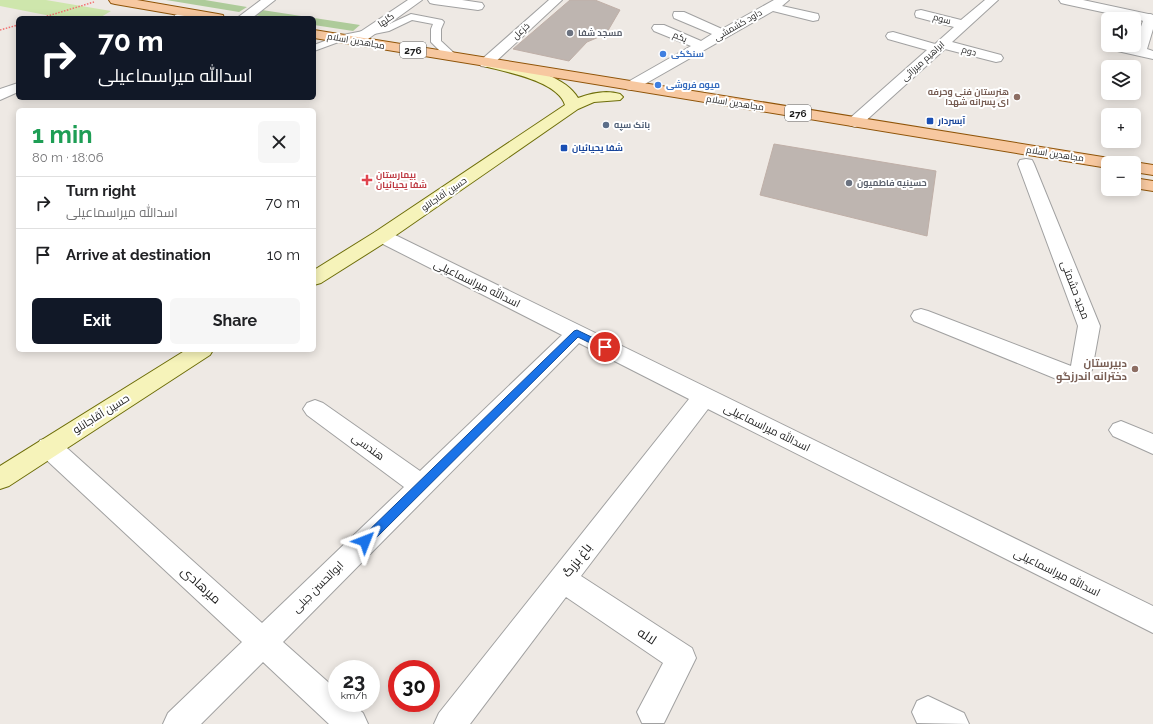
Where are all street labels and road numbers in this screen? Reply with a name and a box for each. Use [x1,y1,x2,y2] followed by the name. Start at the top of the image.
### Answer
[712,7,764,43] street label: داود کشمشی
[376,11,396,29] street label: گلها
[932,12,952,27] street label: سوم
[510,21,532,41] street label: خزعل
[671,30,689,45] street label: یکم
[326,31,386,52] street label: مجاهدین اسلام
[899,39,947,84] street label: ابراهیم میرزائی
[400,42,426,58] road number: 276
[960,44,977,59] street label: دوم
[705,93,765,114] street label: مجاهدین اسلام
[785,105,811,121] road number: 276
[1025,144,1085,165] street label: مجاهدین اسلام
[419,175,469,213] street label: حسین آقاجانلو
[432,256,523,311] street label: اسدالله میراسماعیلی
[1058,259,1092,321] street label: مجید حشمتی
[70,391,132,437] street label: حسین آقاجانلو
[722,400,813,455] street label: اسدالله میراسماعیلی
[349,431,387,463] street label: هندسی
[559,540,596,581] street label: باغ بزرگ
[1012,545,1103,600] street label: اسدالله میراسماعیلی
[290,559,346,615] street label: ابوالحسن جبلی
[178,563,224,607] street label: میرهادی
[635,624,659,648] street label: لاله

